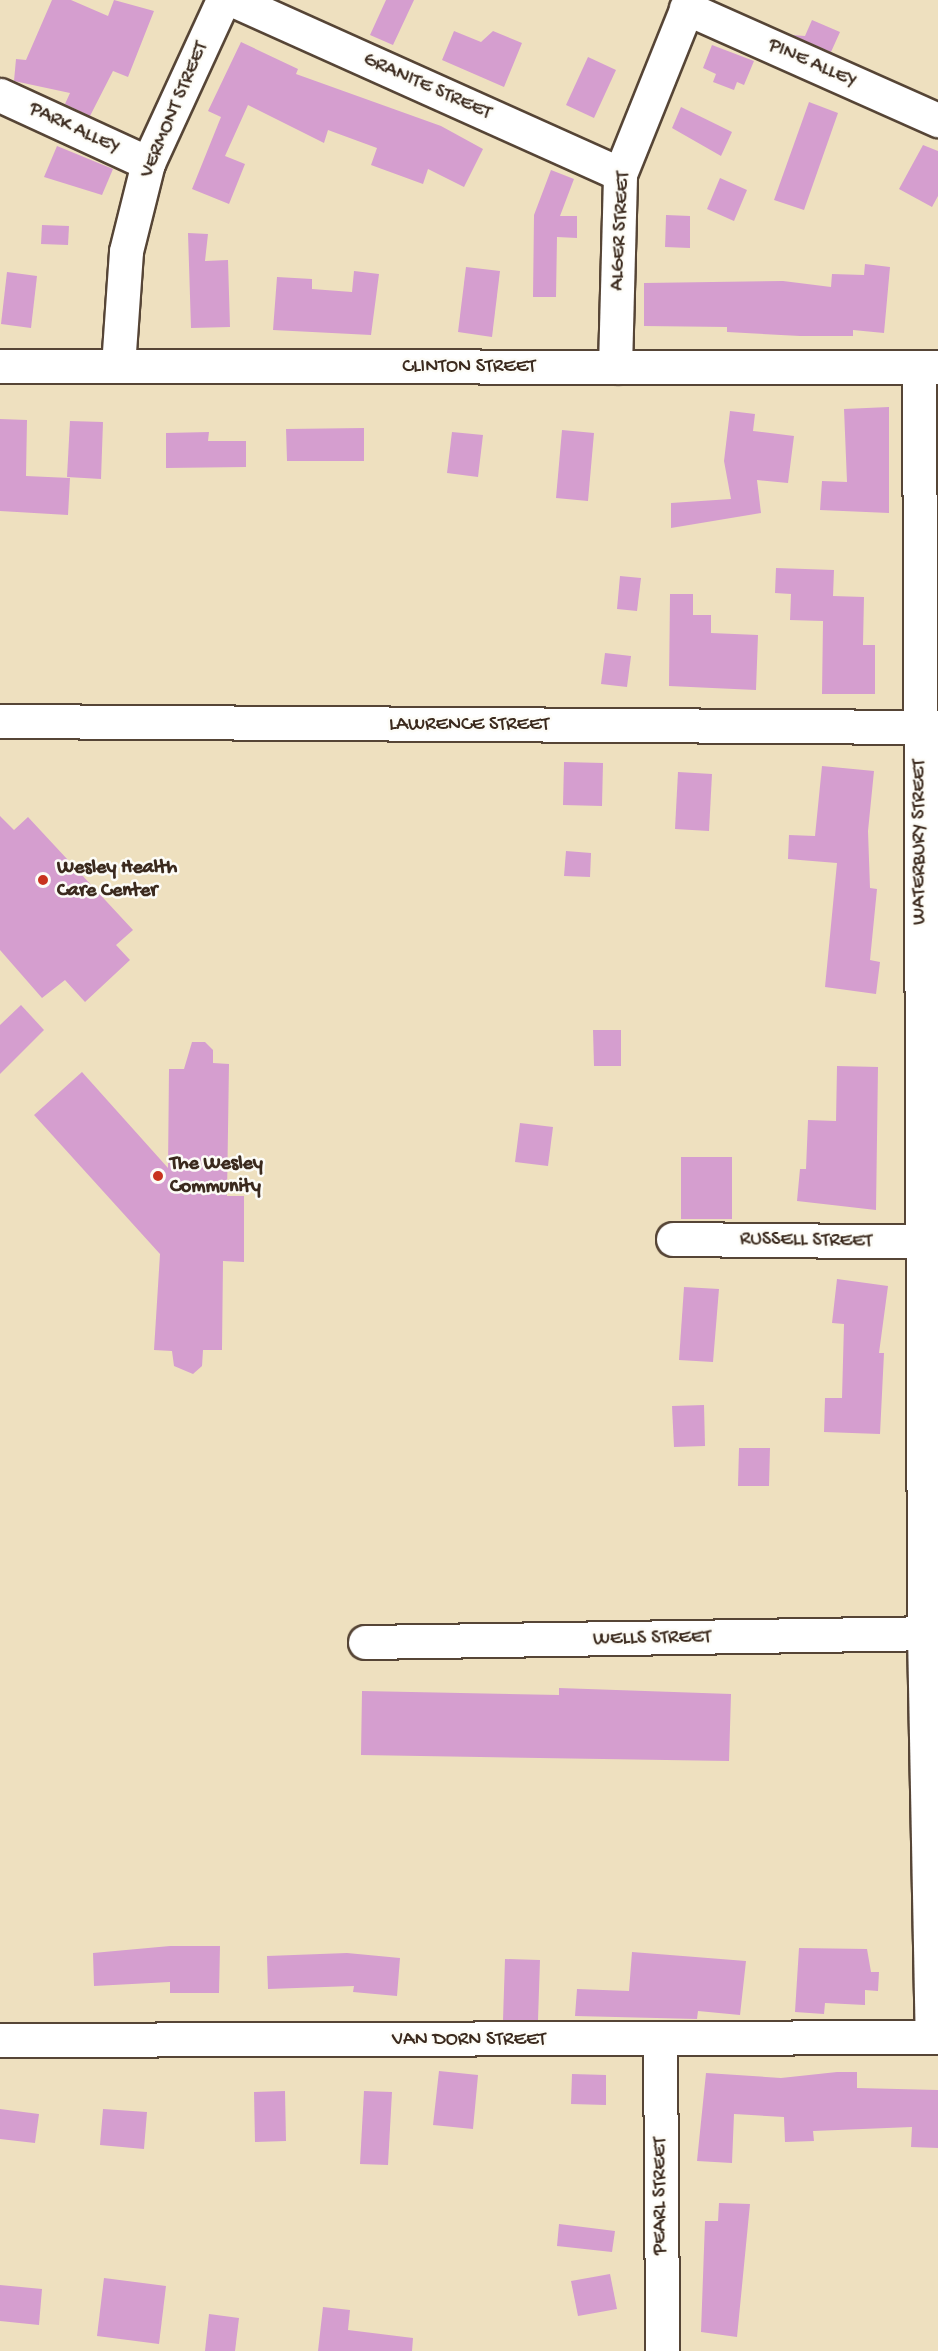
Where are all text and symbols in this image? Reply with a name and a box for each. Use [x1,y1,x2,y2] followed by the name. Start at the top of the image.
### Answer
[764,34,860,94] street label: PINE ALLEY
[136,38,214,182] street label: VERMONT STREET
[359,48,495,126] street label: GRANITE STREET
[25,98,123,160] street label: PARK ALLEY
[606,171,636,291] street label: ALGER STREET
[402,355,536,379] street label: CLINTON STREET
[389,713,549,737] street label: LAWRENCE STREET
[908,759,932,925] street label: WATERBURY STREET
[57,856,177,903] place label: Wesley Health Care Center
[34,871,52,889] marker: Wesley Health Care Center
[170,1152,263,1199] place label: The Wesley Community
[151,1169,165,1183] marker: The Wesley Community
[740,1228,872,1254] street label: RUSSELL STREET
[593,1626,711,1652] street label: WELLS STREET
[392,2028,546,2052] street label: VAN DORN STREET
[649,2137,673,2255] street label: PEARL STREET

